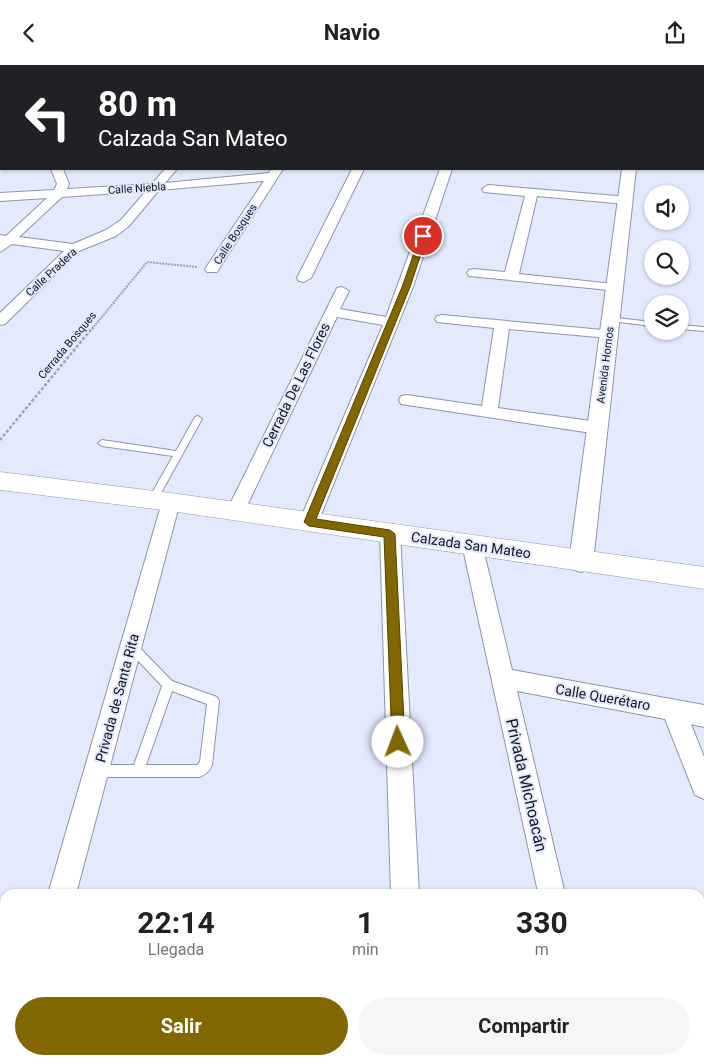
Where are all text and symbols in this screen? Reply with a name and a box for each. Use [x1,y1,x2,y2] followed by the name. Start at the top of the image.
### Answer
[15,19,43,47] icon: back
[661,19,689,47] icon: share
[324,20,380,45] text: Navio
[98,84,177,125] text: 80 m
[15,85,80,150] icon: left
[98,126,288,151] text: Calzada San Mateo
[108,180,167,197] street label: Calle Niebla
[644,185,689,340] map controls
[644,185,689,230] button: sound
[211,201,260,267] street label: Calle Bosques
[402,215,444,257] pin
[409,222,437,250] icon: arrive
[644,240,689,285] button: search
[23,245,80,299] street label: Calle Pradera
[644,295,689,340] button: layers
[35,309,99,382] street label: Cerrada Bosques
[259,320,333,450] street label: Cerrada De Las Flores
[594,325,617,404] street label: Avenida Hornos
[410,529,532,561] street label: Calzada San Mateo
[92,632,142,764] street label: Privada de Santa Rita
[554,681,652,713] street label: Calle Querétaro
[371,715,423,767] position arrow
[502,717,551,854] street label: Privada Michoacán
[137,905,215,940] text: 22:14
[357,905,374,940] text: 1
[516,905,568,940] text: 330
[148,940,204,959] text: Llegada
[352,940,379,959] text: min
[535,940,549,959] text: m
[15,997,348,1055] button: Salir
[358,997,690,1055] button: Compartir

